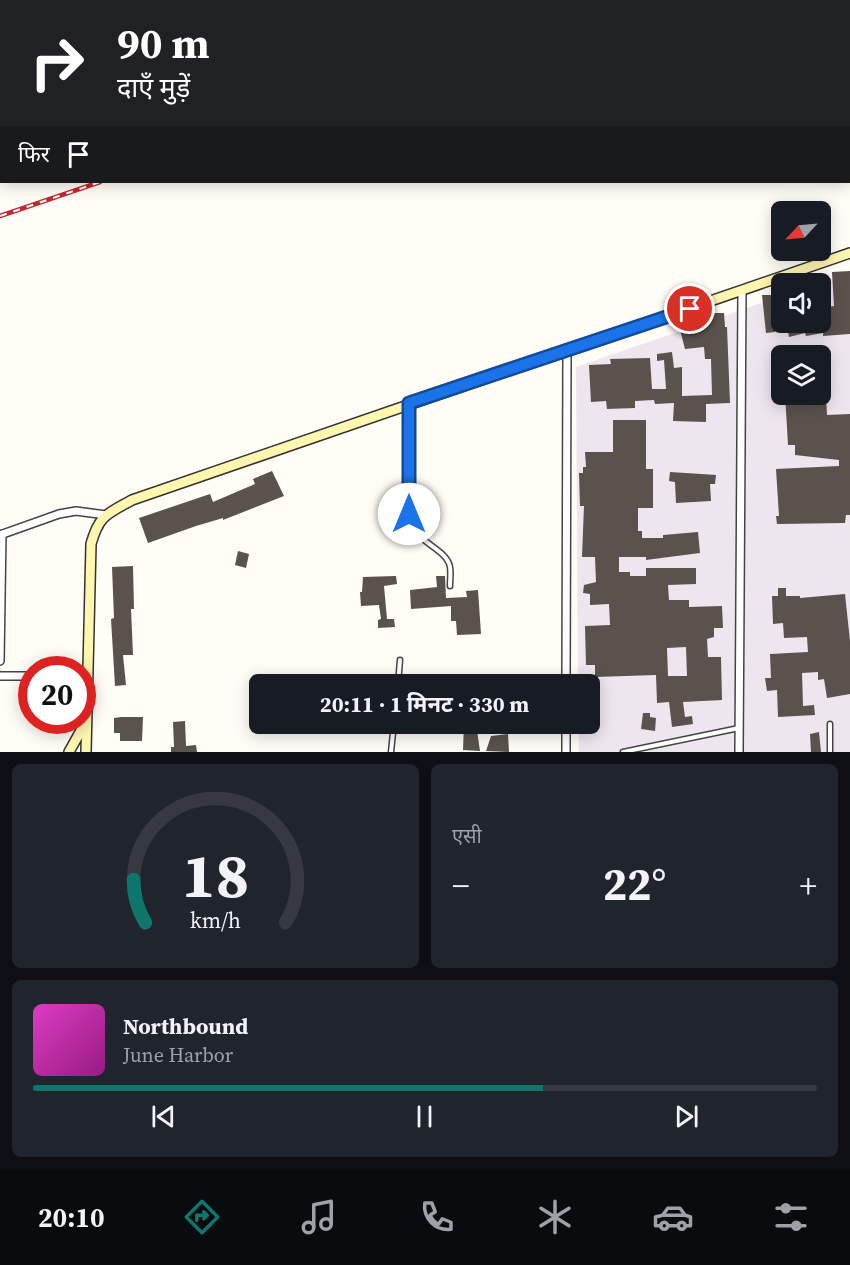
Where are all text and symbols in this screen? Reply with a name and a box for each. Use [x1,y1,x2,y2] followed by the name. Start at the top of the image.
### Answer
[117,14,210,72] text: 90 m
[18,24,96,102] icon: right
[117,69,190,106] text: दाएँ मुड़ें
[62,138,95,171] icon: arrive
[18,139,50,169] text: फिर
[771,201,831,261] north arrow
[771,201,831,405] map controls
[771,273,831,333] button: sound
[664,283,715,334] pin
[673,292,706,325] icon: arrive
[771,345,831,405] button: layers
[377,482,441,546] position arrow
[18,656,96,734] speed limit sign: 20
[320,689,529,719] text: 20:11 · 1 मिनट · 330 m
[452,822,482,850] text: एसी
[182,832,249,918] text: 18
[603,853,666,915] text: 22°
[452,863,470,908] text: −
[799,863,817,908] text: +
[190,906,241,935] text: km/h
[123,1011,248,1041] text: Northbound
[123,1041,233,1069] text: June Harbor
[147,1100,180,1133] icon: previous
[408,1100,441,1133] icon: pause
[670,1100,703,1133] icon: next
[181,1196,223,1238] icon: directions
[298,1196,340,1238] icon: music
[416,1196,458,1238] icon: phone
[534,1196,576,1238] icon: climate
[652,1196,694,1238] icon: car
[770,1196,812,1238] icon: filters
[38,1199,105,1236] text: 20:10

